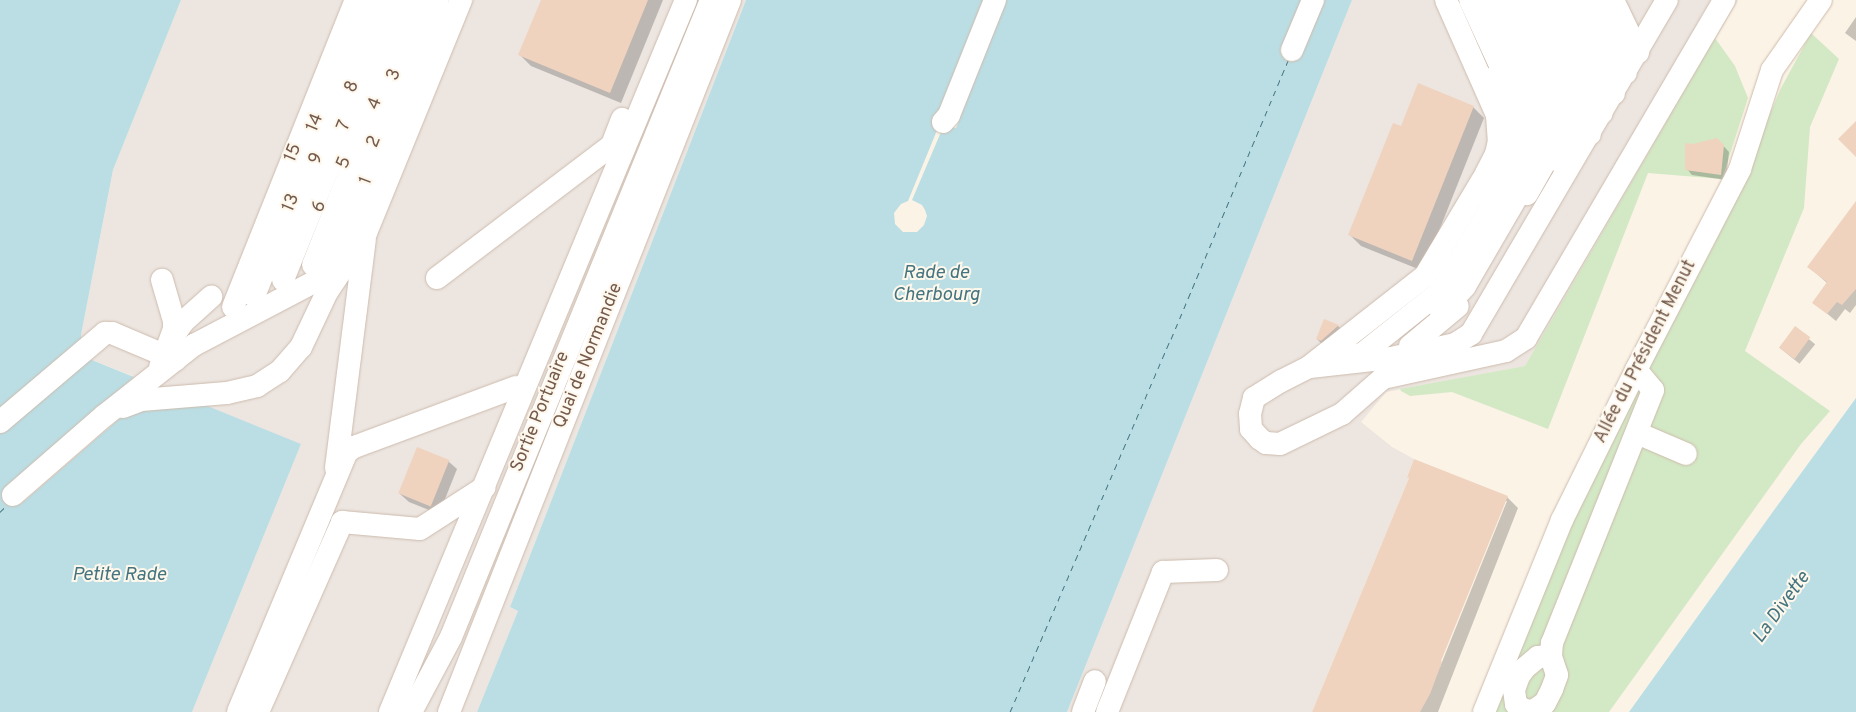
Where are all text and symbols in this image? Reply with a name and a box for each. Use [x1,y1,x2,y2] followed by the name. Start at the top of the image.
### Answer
[383,66,407,84] street label: 3
[341,78,365,96] street label: 8
[364,95,388,113] street label: 4
[303,111,329,135] street label: 14
[333,118,357,134] street label: 7
[363,133,387,151] street label: 2
[281,141,307,165] street label: 15
[305,150,329,168] street label: 9
[333,154,357,172] street label: 5
[356,174,378,188] street label: 1
[279,191,305,215] street label: 13
[308,198,332,216] street label: 6
[1590,257,1702,447] street label: Allée du Président Menut
[892,263,980,307] water label: Rade de Cherbourg
[550,280,628,432] street label: Quai de Normandie
[507,349,575,475] street label: Sortie Portuaire
[72,565,166,587] water label: Petite Rade
[1748,568,1816,648] water label: La Divette

